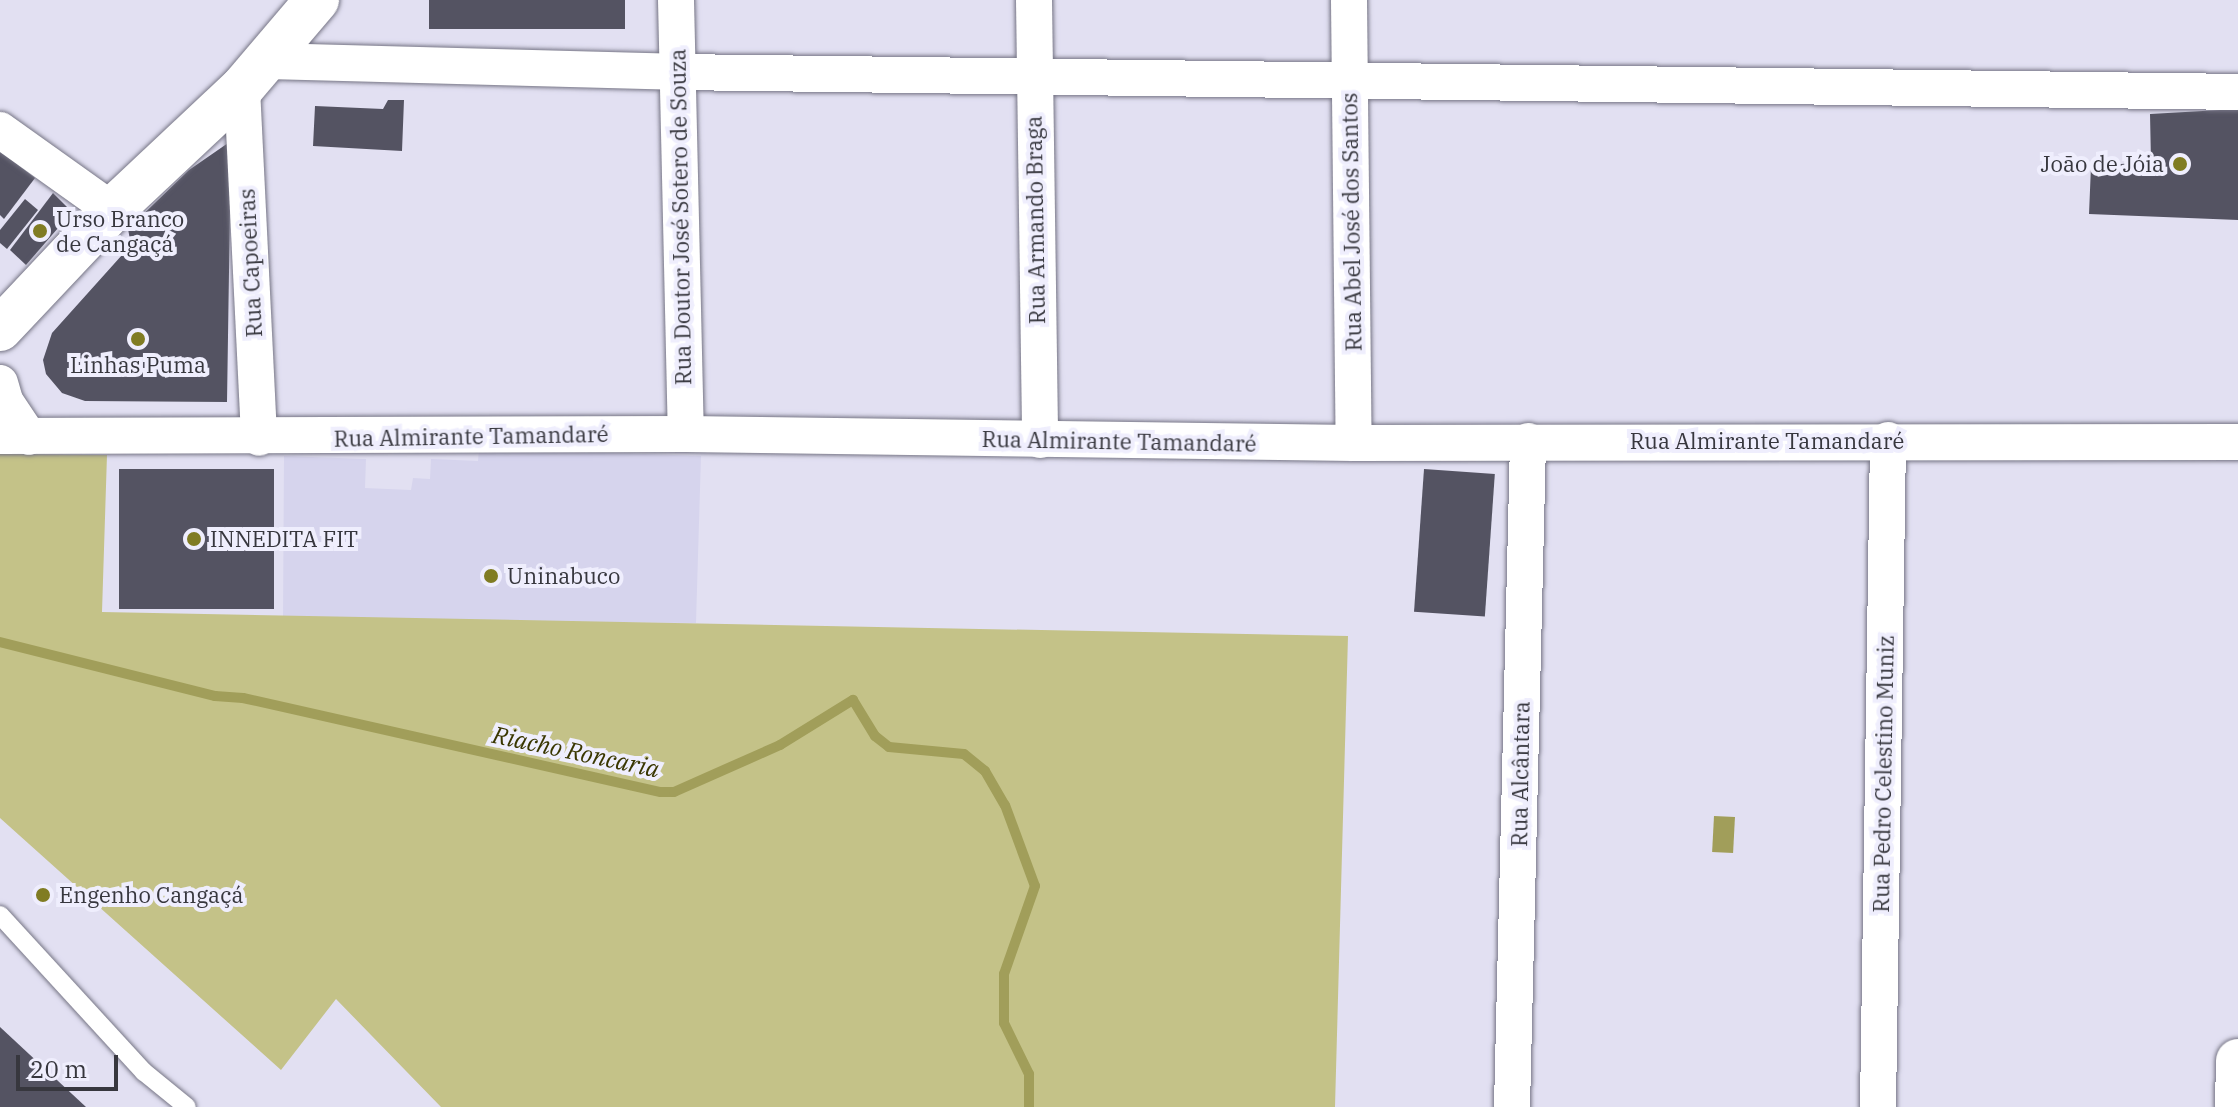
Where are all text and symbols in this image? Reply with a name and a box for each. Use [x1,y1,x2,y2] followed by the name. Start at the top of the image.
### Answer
[664,49,696,385] street label: Rua Doutor José Sotero de Souza
[1336,92,1366,352] street label: Rua Abel José dos Santos
[1020,116,1050,324] street label: Rua Armando Braga
[2041,151,2164,177] place label: João de Jóia
[2171,155,2189,173] marker: João de Jóia
[233,188,267,338] street label: Rua Capoeiras
[56,205,184,256] place label: Urso Branco de Cangaçá
[31,222,49,240] marker: Urso Branco de Cangaçá
[129,330,147,348] marker: Linhas Puma
[70,352,206,378] place label: Linhas Puma
[333,420,609,452] street label: Rua Almirante Tamandaré
[981,425,1257,457] street label: Rua Almirante Tamandaré
[1630,428,1904,454] street label: Rua Almirante Tamandaré
[210,526,358,552] place label: INNEDITA FIT
[185,530,203,548] marker: INNEDITA FIT
[507,563,620,589] place label: Uninabuco
[482,567,500,585] marker: Uninabuco
[1867,635,1899,913] street label: Rua Pedro Celestino Muniz
[1506,701,1534,847] street label: Rua Alcântara
[490,720,662,784] water label: Riacho Roncaria
[59,882,243,908] place label: Engenho Cangaçá
[34,886,52,904] marker: Engenho Cangaçá
[20,1039,122,1089] scale bar
[30,1053,87,1085] text: 20 m

